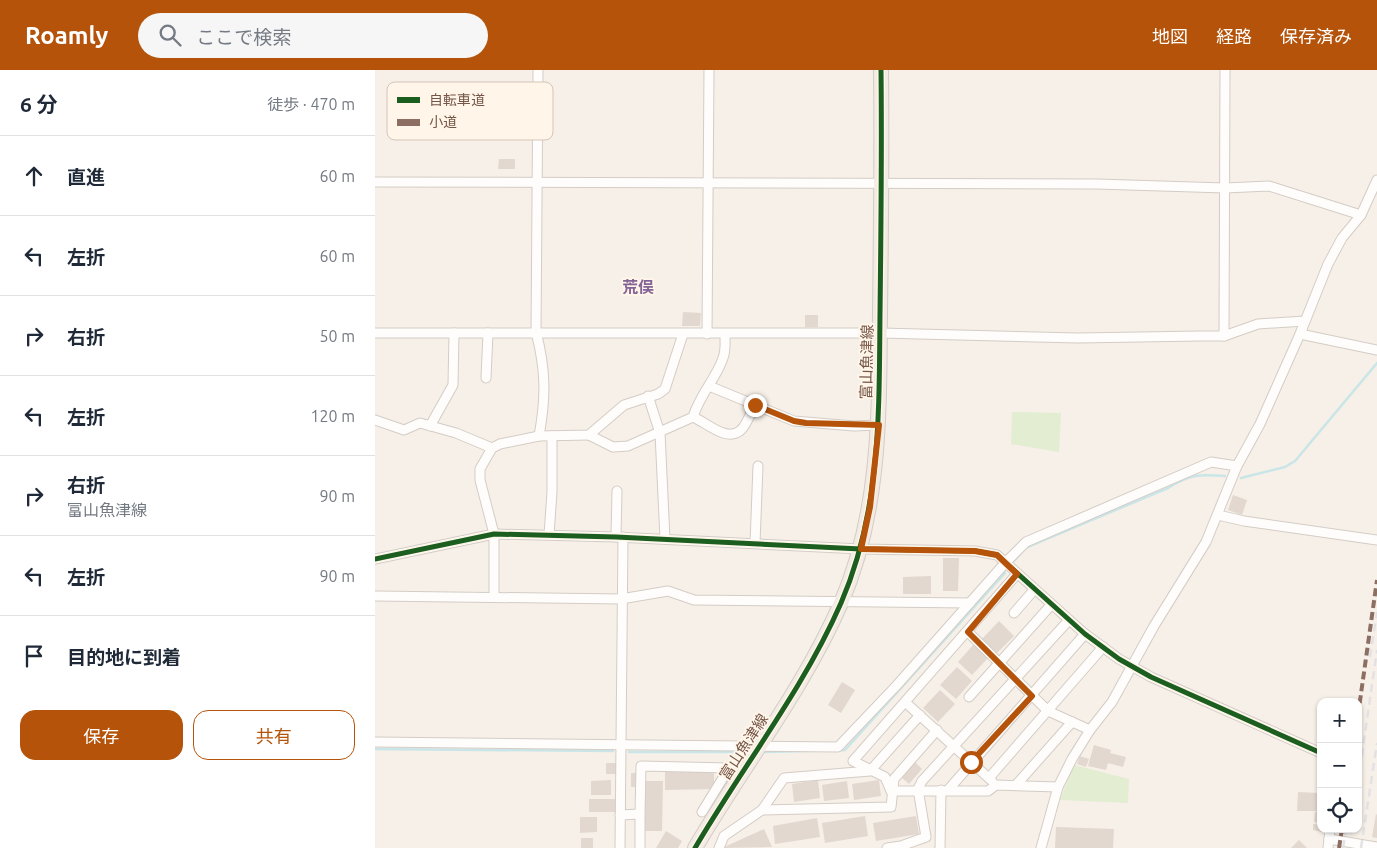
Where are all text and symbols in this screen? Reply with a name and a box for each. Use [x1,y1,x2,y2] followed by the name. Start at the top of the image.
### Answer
[138,13,488,58] search box
[156,21,184,49] icon: search
[25,22,108,49] text: Roamly
[196,26,291,48] text: ここで検索
[1152,26,1188,46] text: 地図
[1216,26,1252,46] text: 経路
[1280,26,1352,46] text: 保存済み
[387,82,553,140] legend
[20,92,58,116] text: 6 分
[429,92,485,108] text: 自転車道
[267,95,355,113] text: 徒歩 · 470 m
[429,114,457,130] text: 小道
[20,162,48,190] icon: ahead
[67,166,105,188] text: 直進
[319,167,355,185] text: 60 m
[20,242,48,270] icon: left
[67,246,105,268] text: 左折
[319,247,355,265] text: 60 m
[622,278,654,296] district label: 荒俣
[20,322,48,350] icon: right
[857,324,876,400] street label: 富山魚津線
[67,326,105,348] text: 右折
[319,327,355,345] text: 50 m
[744,394,767,417] route end
[20,402,48,430] icon: left
[67,406,105,428] text: 左折
[310,407,355,425] text: 120 m
[67,474,105,496] text: 右折
[20,482,48,510] icon: right
[319,487,355,505] text: 90 m
[67,501,147,519] text: 富山魚津線
[20,562,48,590] icon: left
[67,566,105,588] text: 左折
[319,567,355,585] text: 90 m
[20,642,48,670] icon: arrive
[67,646,181,668] text: 目的地に到着
[1317,698,1362,833] map controls
[1317,698,1362,743] button: +
[20,710,183,760] button: 保存
[193,710,355,760] button: 共有
[716,711,771,783] street label: 富山魚津線
[1317,743,1362,788] button: −
[960,751,983,774] route start
[1317,788,1362,833] button: locate

